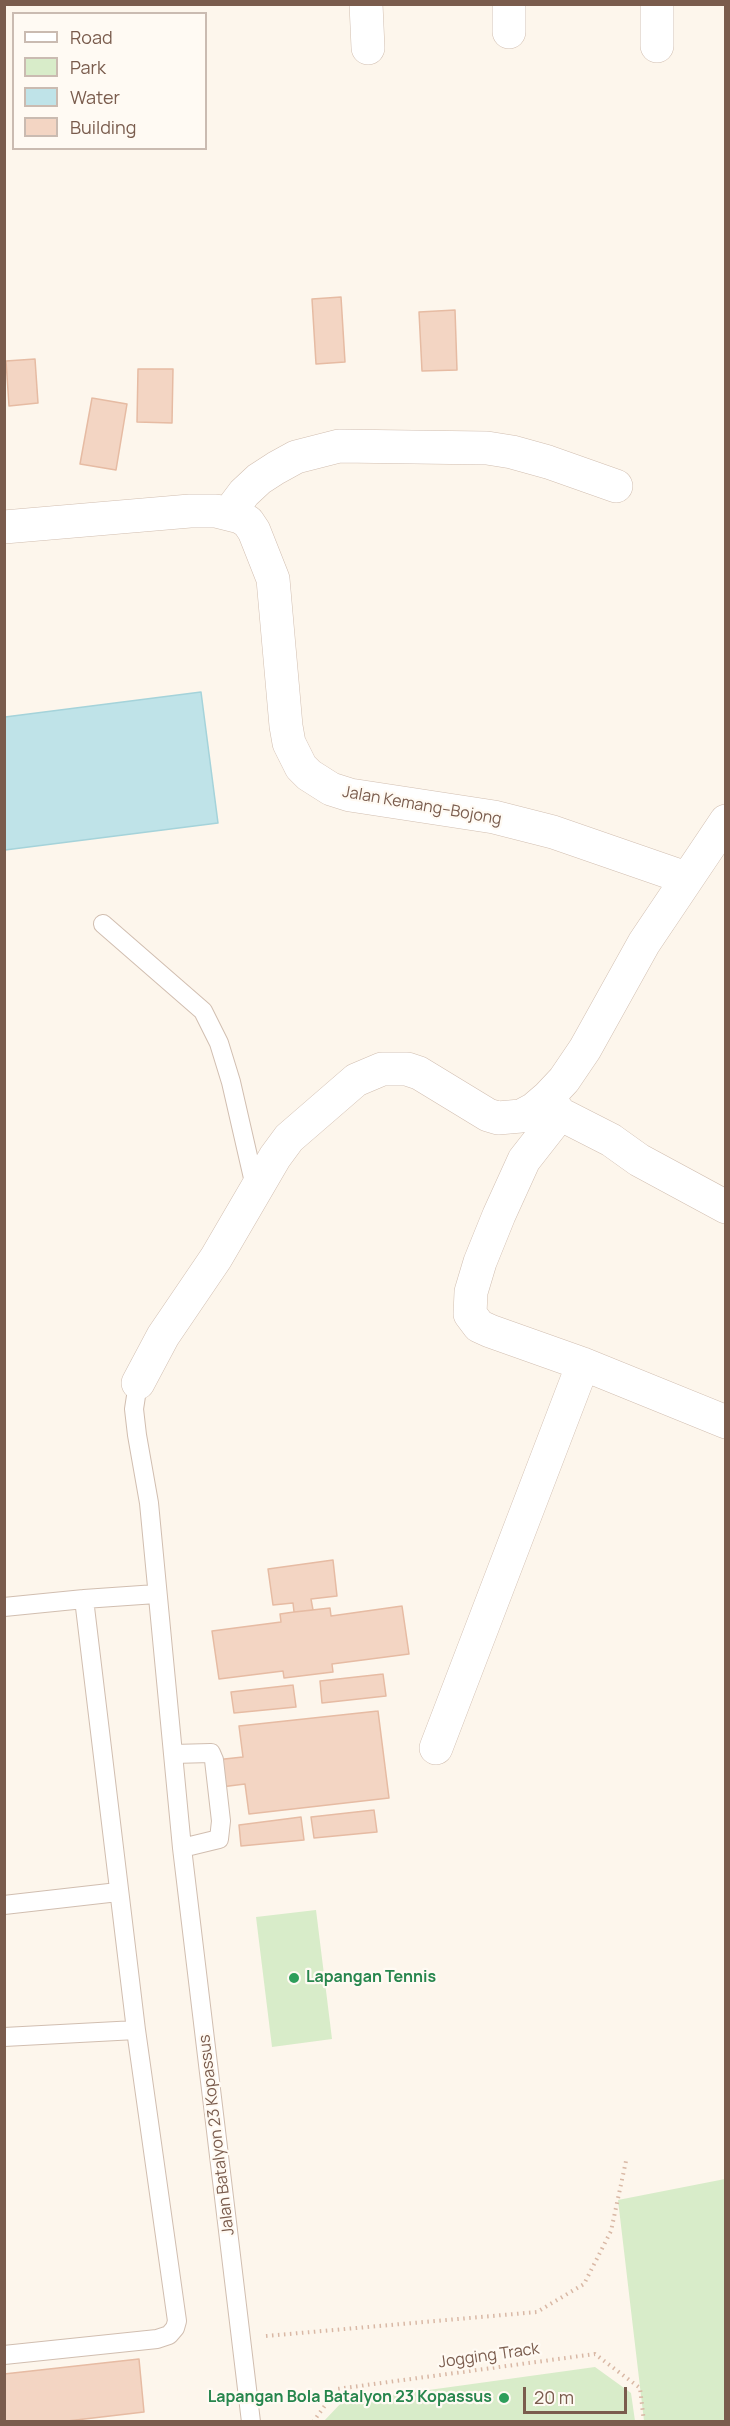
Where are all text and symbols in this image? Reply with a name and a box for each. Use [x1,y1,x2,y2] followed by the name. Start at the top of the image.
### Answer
[12,12,207,150] legend
[70,25,113,49] text: Road
[70,55,106,79] text: Park
[70,85,120,109] text: Water
[70,115,136,139] text: Building
[341,783,503,829] street label: Jalan Kemang–Bojong
[306,1968,436,1988] place label: Lapangan Tennis
[287,1971,301,1985] marker: Lapangan Tennis
[195,2033,239,2237] street label: Jalan Batalyon 23 Kopassus
[437,2339,541,2373] street label: Jogging Track
[526,2375,630,2413] scale bar
[534,2385,574,2409] text: 20 m
[208,2388,492,2408] place label: Lapangan Bola Batalyon 23 Kopassus
[497,2391,511,2405] marker: Lapangan Bola Batalyon 23 Kopassus

